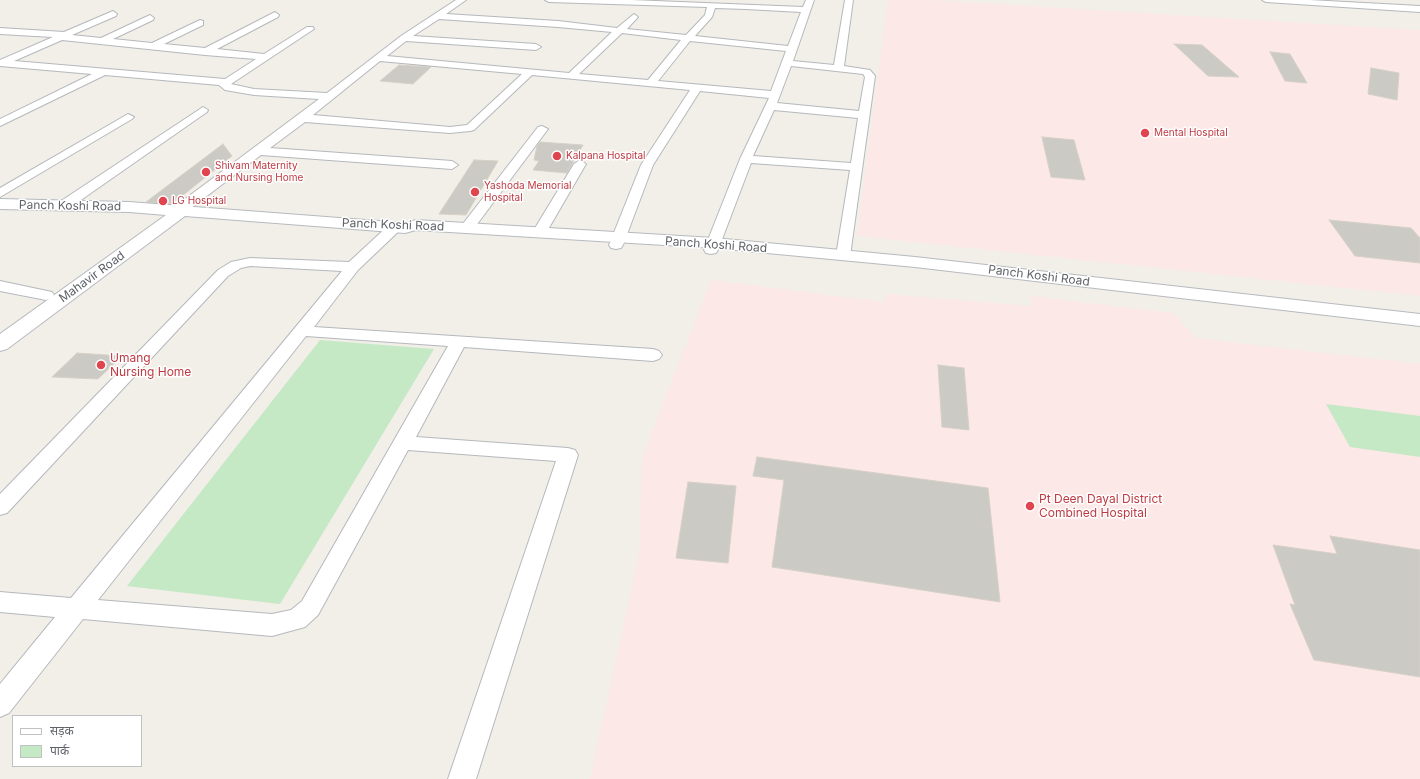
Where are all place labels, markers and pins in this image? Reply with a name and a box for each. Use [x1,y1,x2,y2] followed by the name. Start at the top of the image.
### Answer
[1139,127,1151,139] marker: Mental Hospital
[1154,127,1228,139] place label: Mental Hospital
[551,150,563,162] marker: Kalpana Hospital
[566,150,646,162] place label: Kalpana Hospital
[215,160,303,184] place label: Shivam Maternity and Nursing Home
[200,166,212,178] marker: Shivam Maternity and Nursing Home
[484,180,571,204] place label: Yashoda Memorial Hospital
[469,186,481,198] marker: Yashoda Memorial Hospital
[157,195,169,207] marker: LG Hospital
[172,195,226,207] place label: LG Hospital
[110,351,191,379] place label: Umang Nursing Home
[95,359,107,371] marker: Umang Nursing Home
[1039,492,1162,520] place label: Pt Deen Dayal District Combined Hospital
[1024,500,1036,512] marker: Pt Deen Dayal District Combined Hospital

